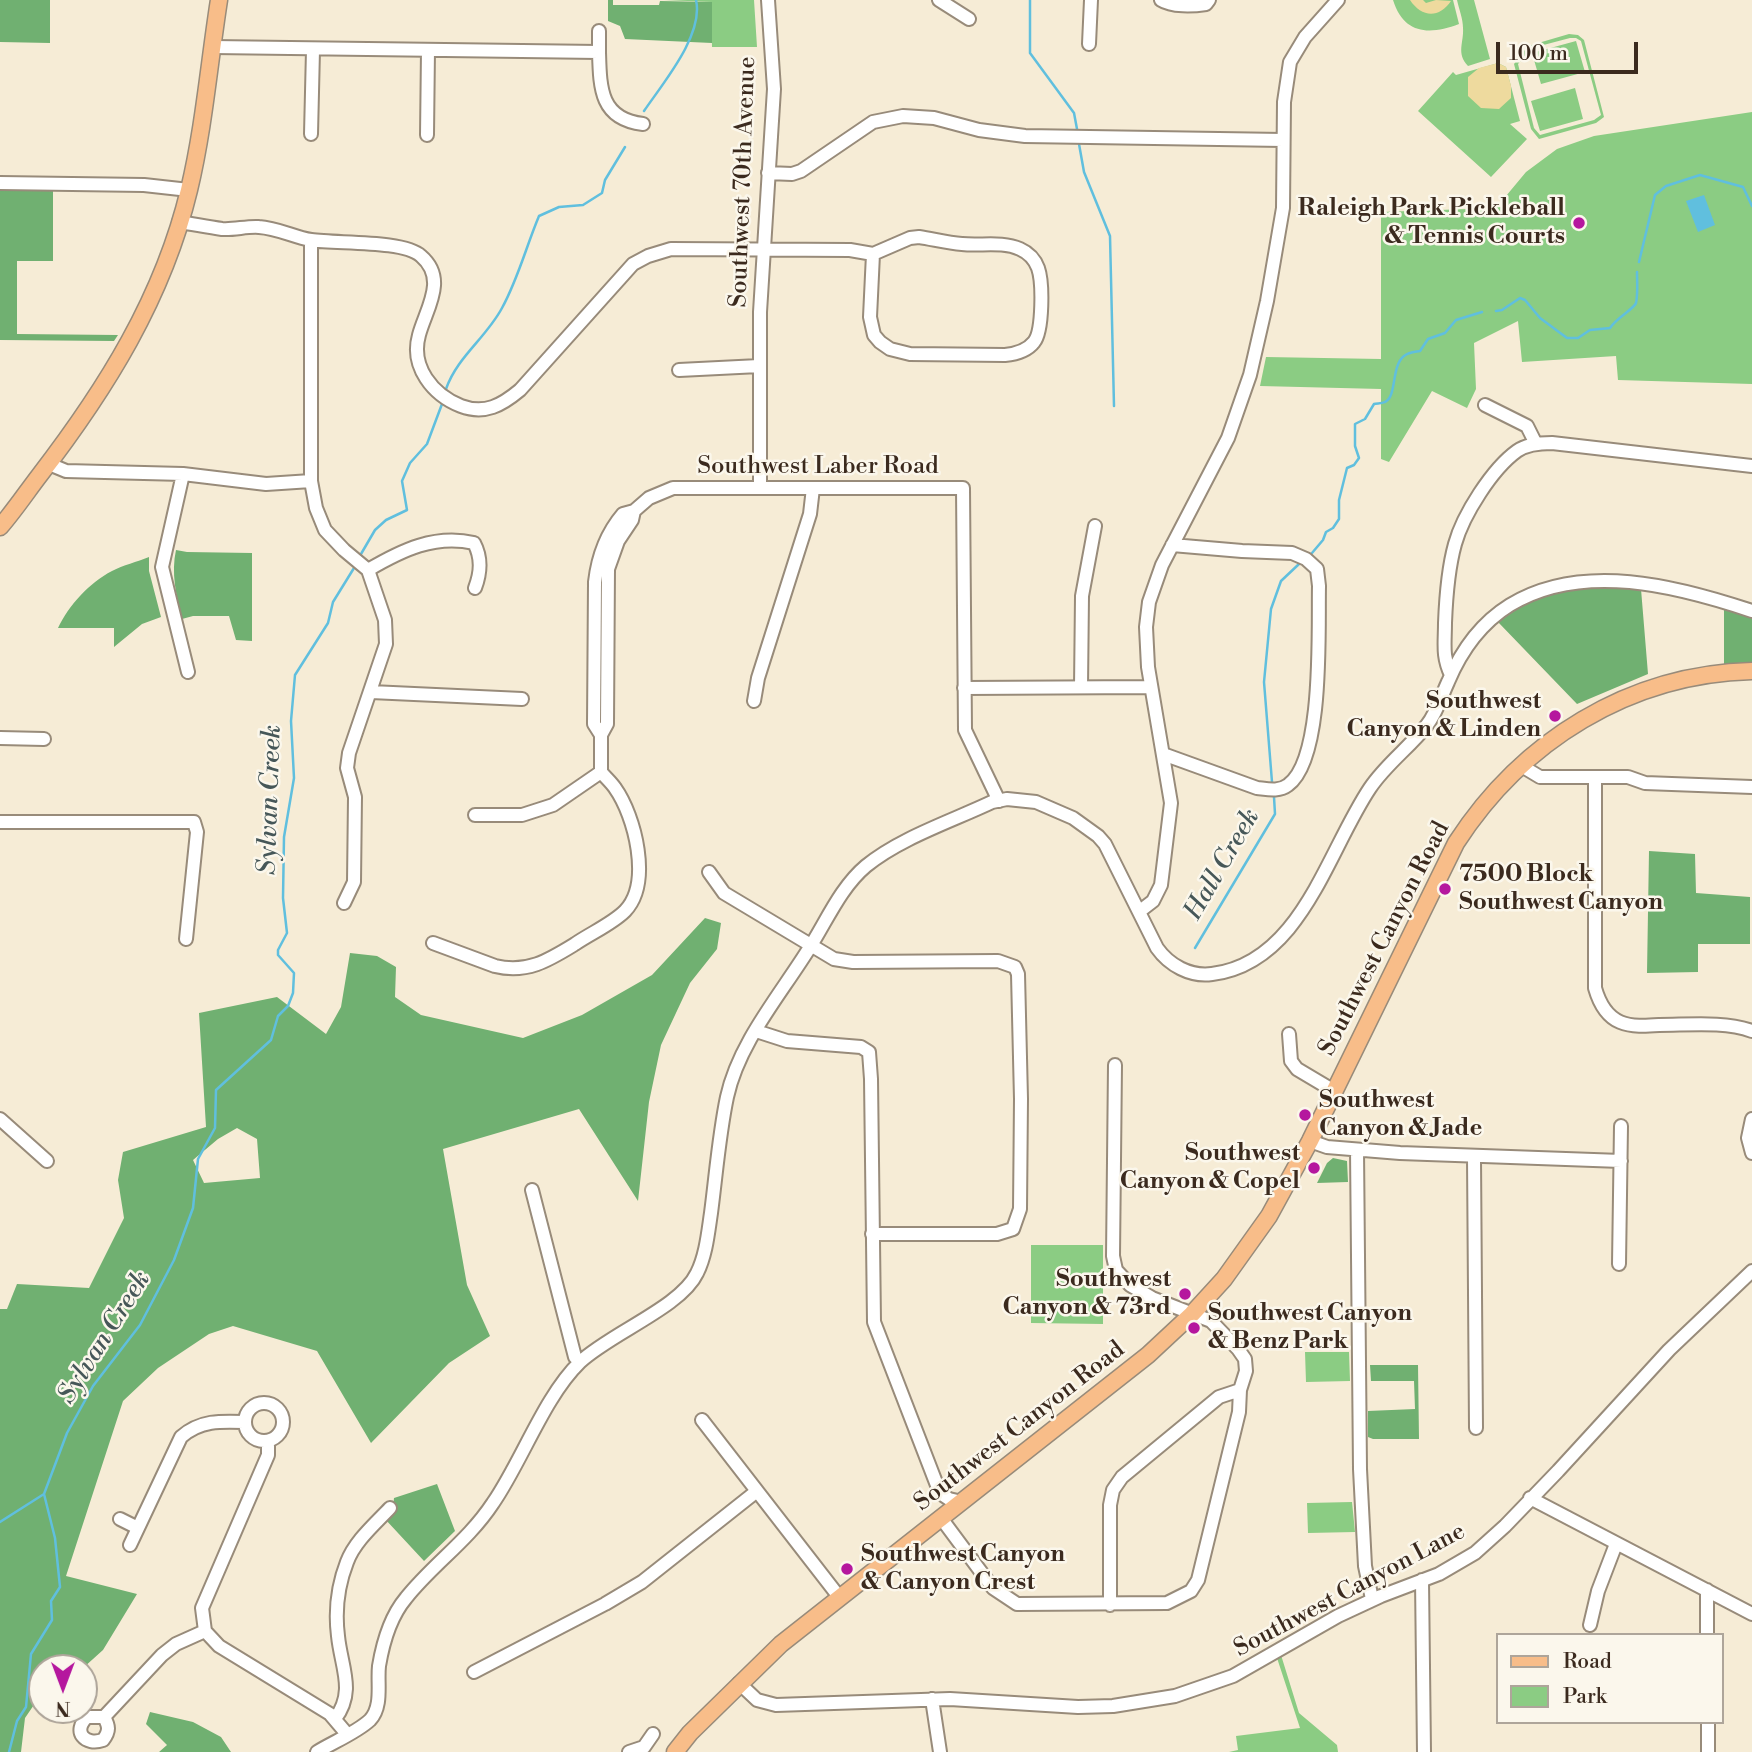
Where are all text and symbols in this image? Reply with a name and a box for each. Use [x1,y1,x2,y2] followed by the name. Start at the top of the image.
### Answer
[1500,28,1642,72] scale bar
[1509,41,1568,67] text: 100 m
[725,56,763,308] street label: Southwest 70th Avenue
[1298,195,1565,251] place label: Raleigh Park Pickleball & Tennis Courts
[1571,215,1587,231] marker: Raleigh Park Pickleball & Tennis Courts
[697,453,939,481] street label: Southwest Laber Road
[1346,688,1541,744] place label: Southwest Canyon & Linden
[1547,708,1563,724] marker: Southwest Canyon & Linden
[253,724,289,876] water label: Sylvan Creek
[1179,804,1267,926] water label: Hall Creek
[1313,817,1457,1061] street label: Southwest Canyon Road
[1459,861,1663,917] place label: 7500 Block Southwest Canyon
[1437,881,1453,897] marker: 7500 Block Southwest Canyon
[1319,1087,1482,1143] place label: Southwest Canyon & Jade
[1297,1107,1313,1123] marker: Southwest Canyon & Jade
[1120,1140,1300,1196] place label: Southwest Canyon & Copel
[1306,1160,1322,1176] marker: Southwest Canyon & Copel
[52,1266,158,1410] water label: Sylvan Creek
[1002,1266,1171,1322] place label: Southwest Canyon & 73rd
[1177,1286,1193,1302] marker: Southwest Canyon & 73rd
[1208,1300,1412,1356] place label: Southwest Canyon & Benz Park
[1186,1320,1202,1336] marker: Southwest Canyon & Benz Park
[909,1336,1131,1518] street label: Southwest Canyon Road
[1229,1518,1471,1664] street label: Southwest Canyon Lane
[861,1541,1065,1597] place label: Southwest Canyon & Canyon Crest
[839,1561,855,1577] marker: Southwest Canyon & Canyon Crest
[1496,1633,1724,1724] legend
[1563,1649,1612,1675] text: Road
[28,1654,98,1724] north arrow
[1563,1684,1607,1710] text: Park
[55,1696,71,1720] text: N

